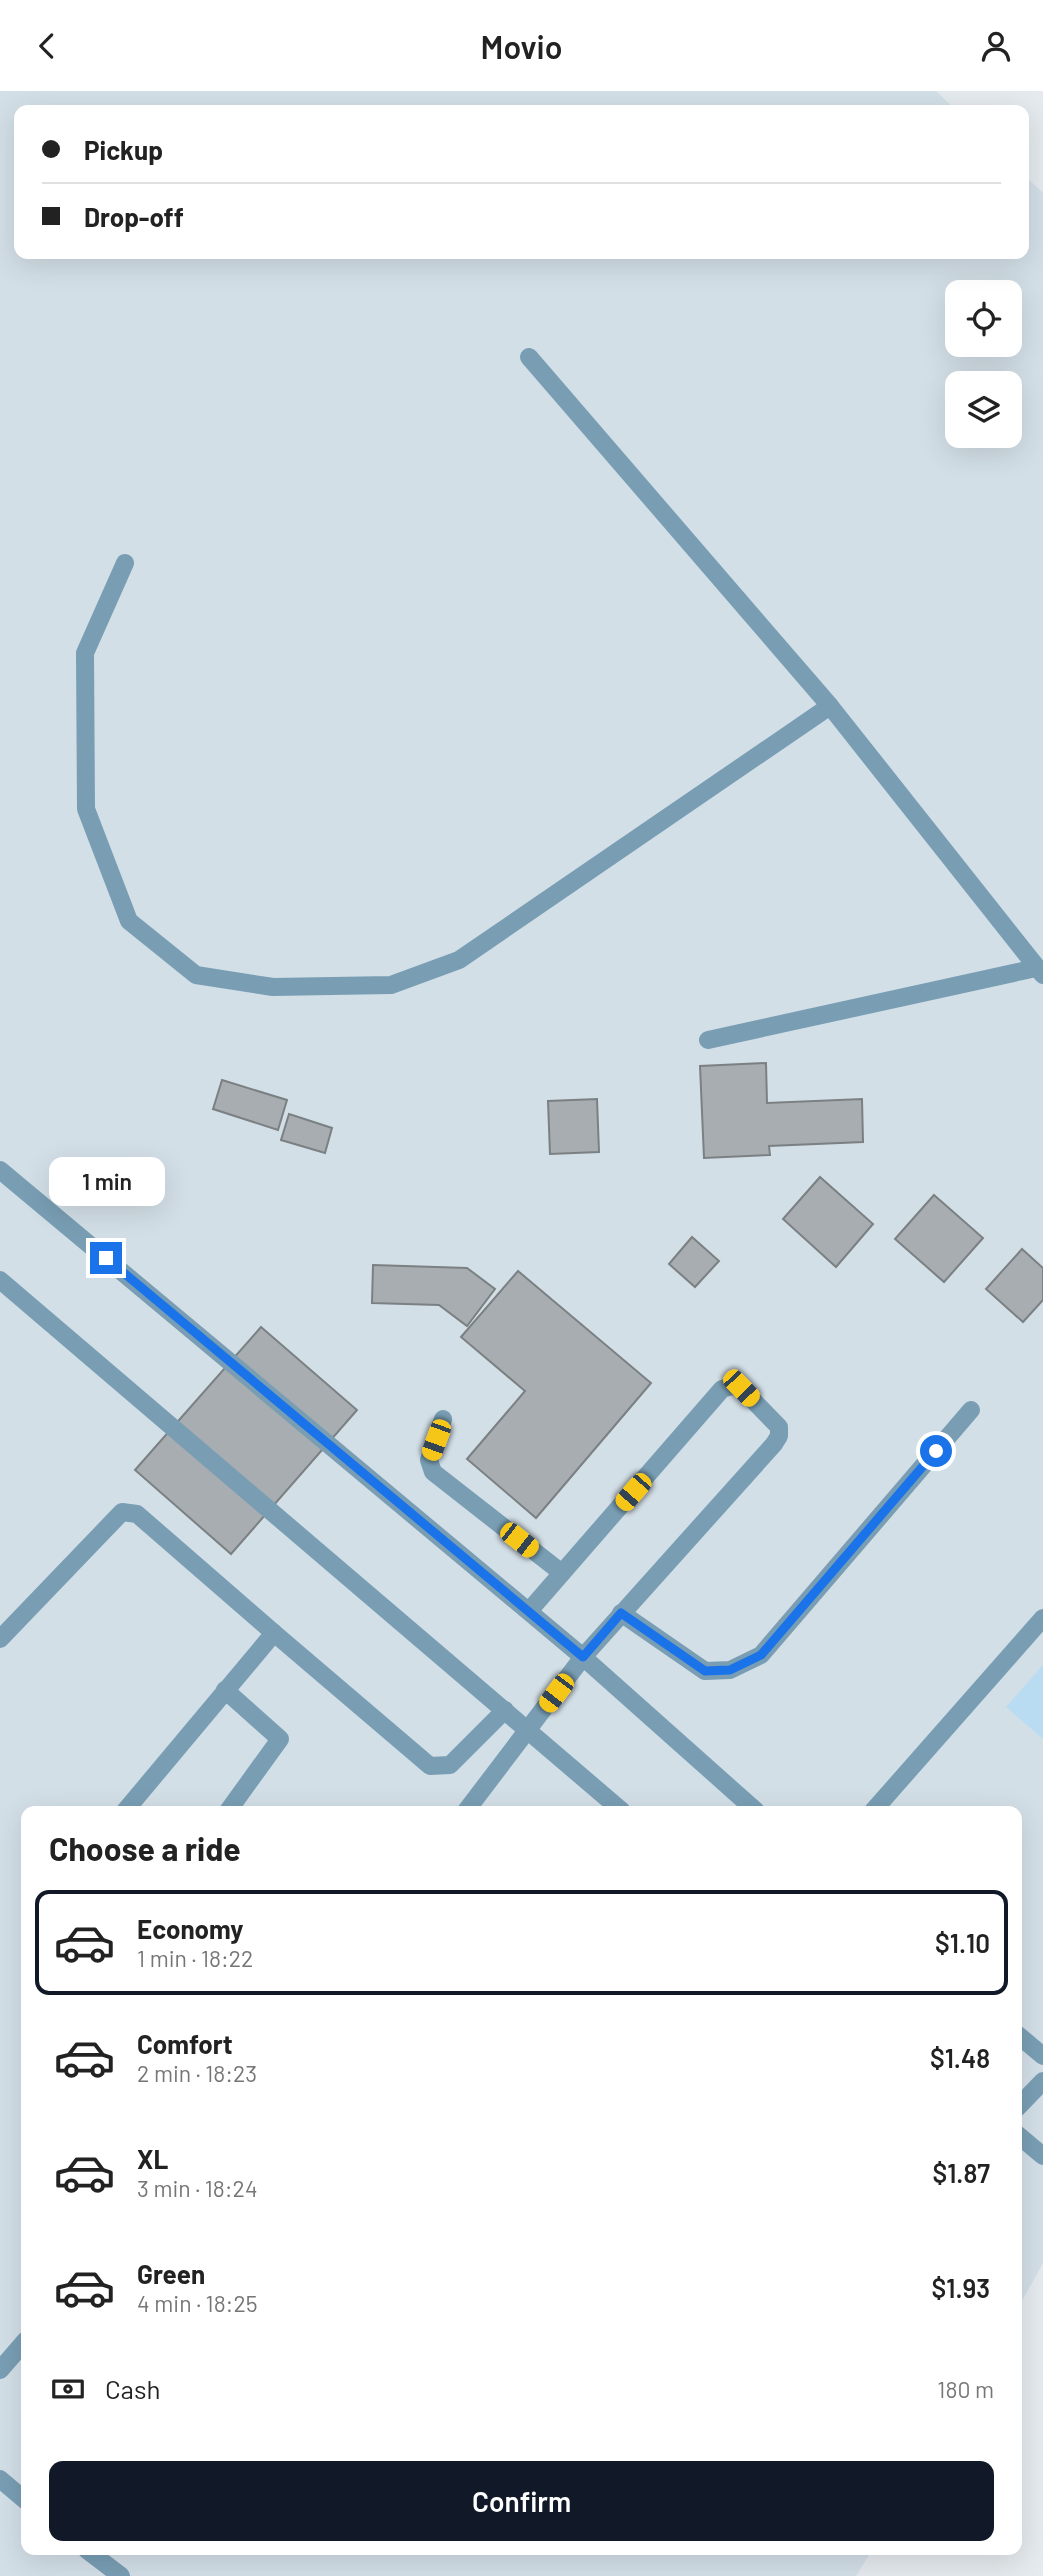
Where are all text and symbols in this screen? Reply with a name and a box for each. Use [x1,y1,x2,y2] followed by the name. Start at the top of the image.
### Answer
[28,27,66,65] icon: back
[481,27,562,65] text: Movio
[977,27,1015,65] icon: person
[84,134,163,165] text: Pickup
[84,201,184,232] text: Drop-off
[945,280,1022,448] map controls
[945,280,1022,357] button: locate
[945,371,1022,448] button: layers
[48,1157,164,1205] callout: 1 min
[82,1167,132,1195] text: 1 min
[90,1242,122,1274] route end
[719,1366,764,1410] car
[419,1417,454,1463] car
[920,1435,952,1467] route start
[612,1469,655,1515] car
[496,1519,543,1561] car
[535,1670,578,1716] car
[49,1829,241,1867] text: Choose a ride
[53,1911,116,1974] icon: car
[137,1913,243,1944] text: Economy
[935,1927,990,1958] text: $1.10
[137,1944,253,1972] text: 1 min · 18:22
[53,2026,116,2089] icon: car
[137,2028,233,2059] text: Comfort
[930,2042,990,2073] text: $1.48
[137,2059,257,2087] text: 2 min · 18:23
[53,2141,116,2204] icon: car
[137,2143,168,2174] text: XL
[932,2157,990,2188] text: $1.87
[137,2174,258,2202] text: 3 min · 18:24
[53,2256,116,2319] icon: car
[137,2258,205,2289] text: Green
[931,2272,990,2303] text: $1.93
[137,2289,258,2317] text: 4 min · 18:25
[49,2370,87,2408] icon: cash
[105,2373,160,2404] text: Cash
[937,2375,994,2403] text: 180 m
[49,2461,994,2541] button: Confirm

